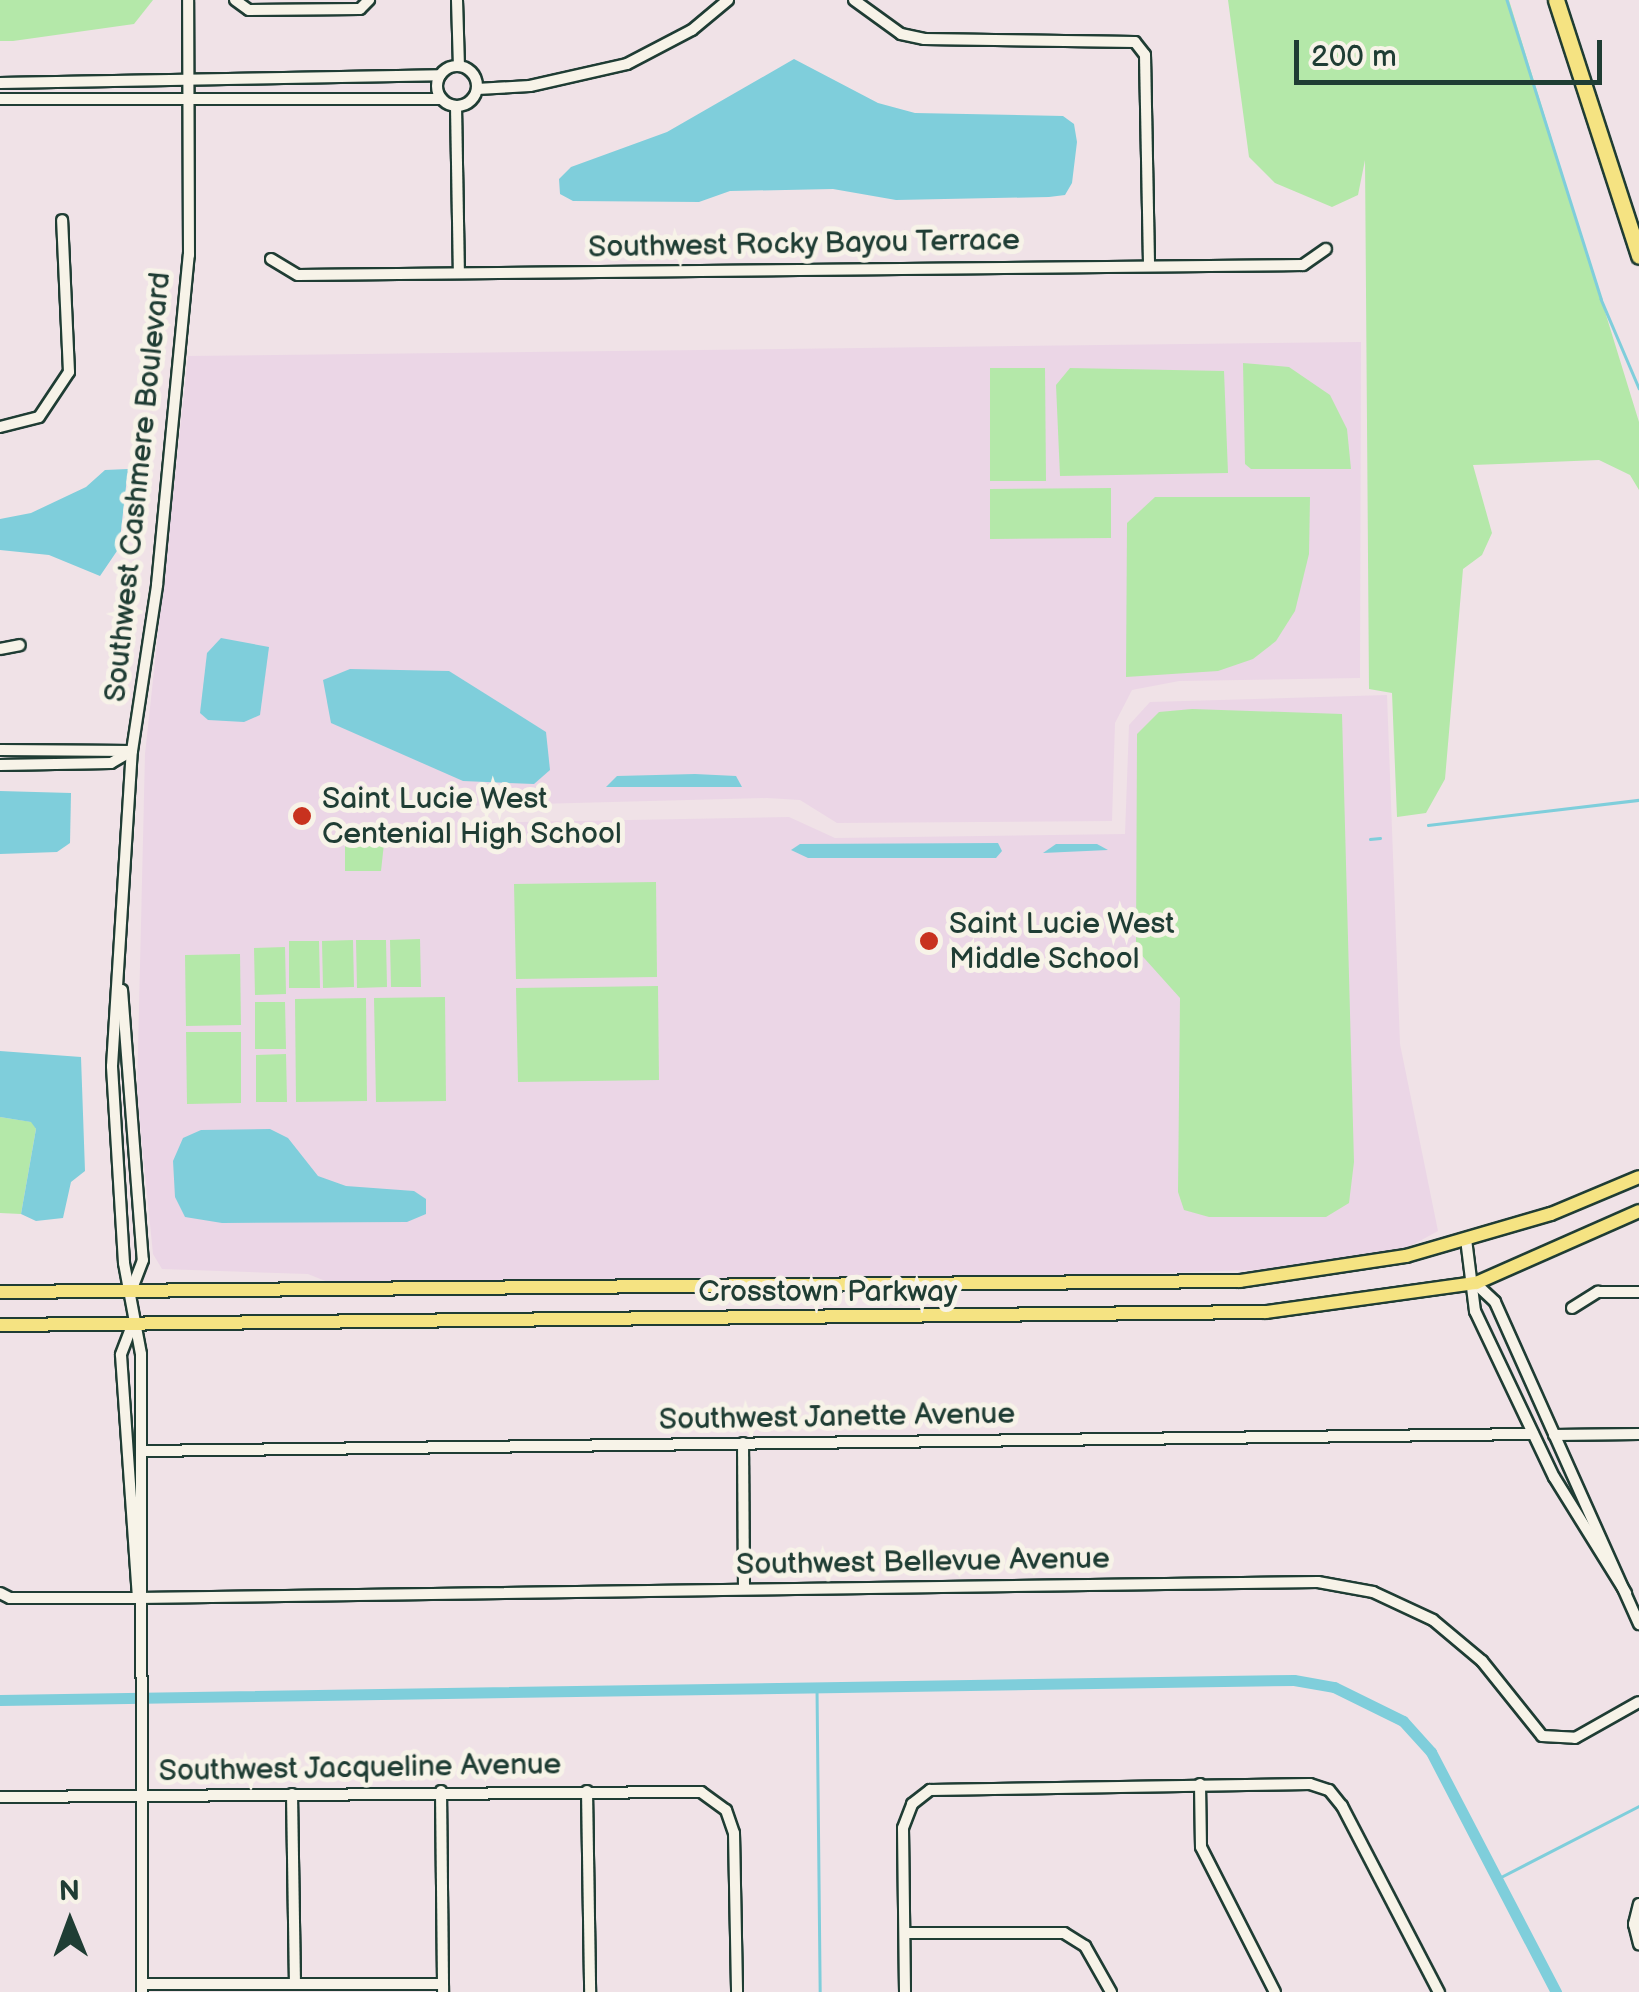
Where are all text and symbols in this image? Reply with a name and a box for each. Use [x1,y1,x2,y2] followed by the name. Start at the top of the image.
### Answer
[1299,20,1606,82] scale bar
[1311,39,1397,75] text: 200 m
[586,222,1022,266] street label: Southwest Rocky Bayou Terrace
[98,270,178,704] street label: Southwest Cashmere Boulevard
[322,781,622,852] place label: Saint Lucie West Centenial High School
[291,805,313,827] marker: Saint Lucie West Centenial High School
[949,906,1176,976] place label: Saint Lucie West Middle School
[918,930,940,952] marker: Saint Lucie West Middle School
[698,1274,958,1310] street label: Crosstown Parkway
[658,1396,1016,1438] street label: Southwest Janette Avenue
[736,1541,1110,1583] street label: Southwest Bellevue Avenue
[158,1746,562,1790] street label: Southwest Jacqueline Avenue
[20,1872,120,1972] north arrow
[59,1875,80,1908] text: N

